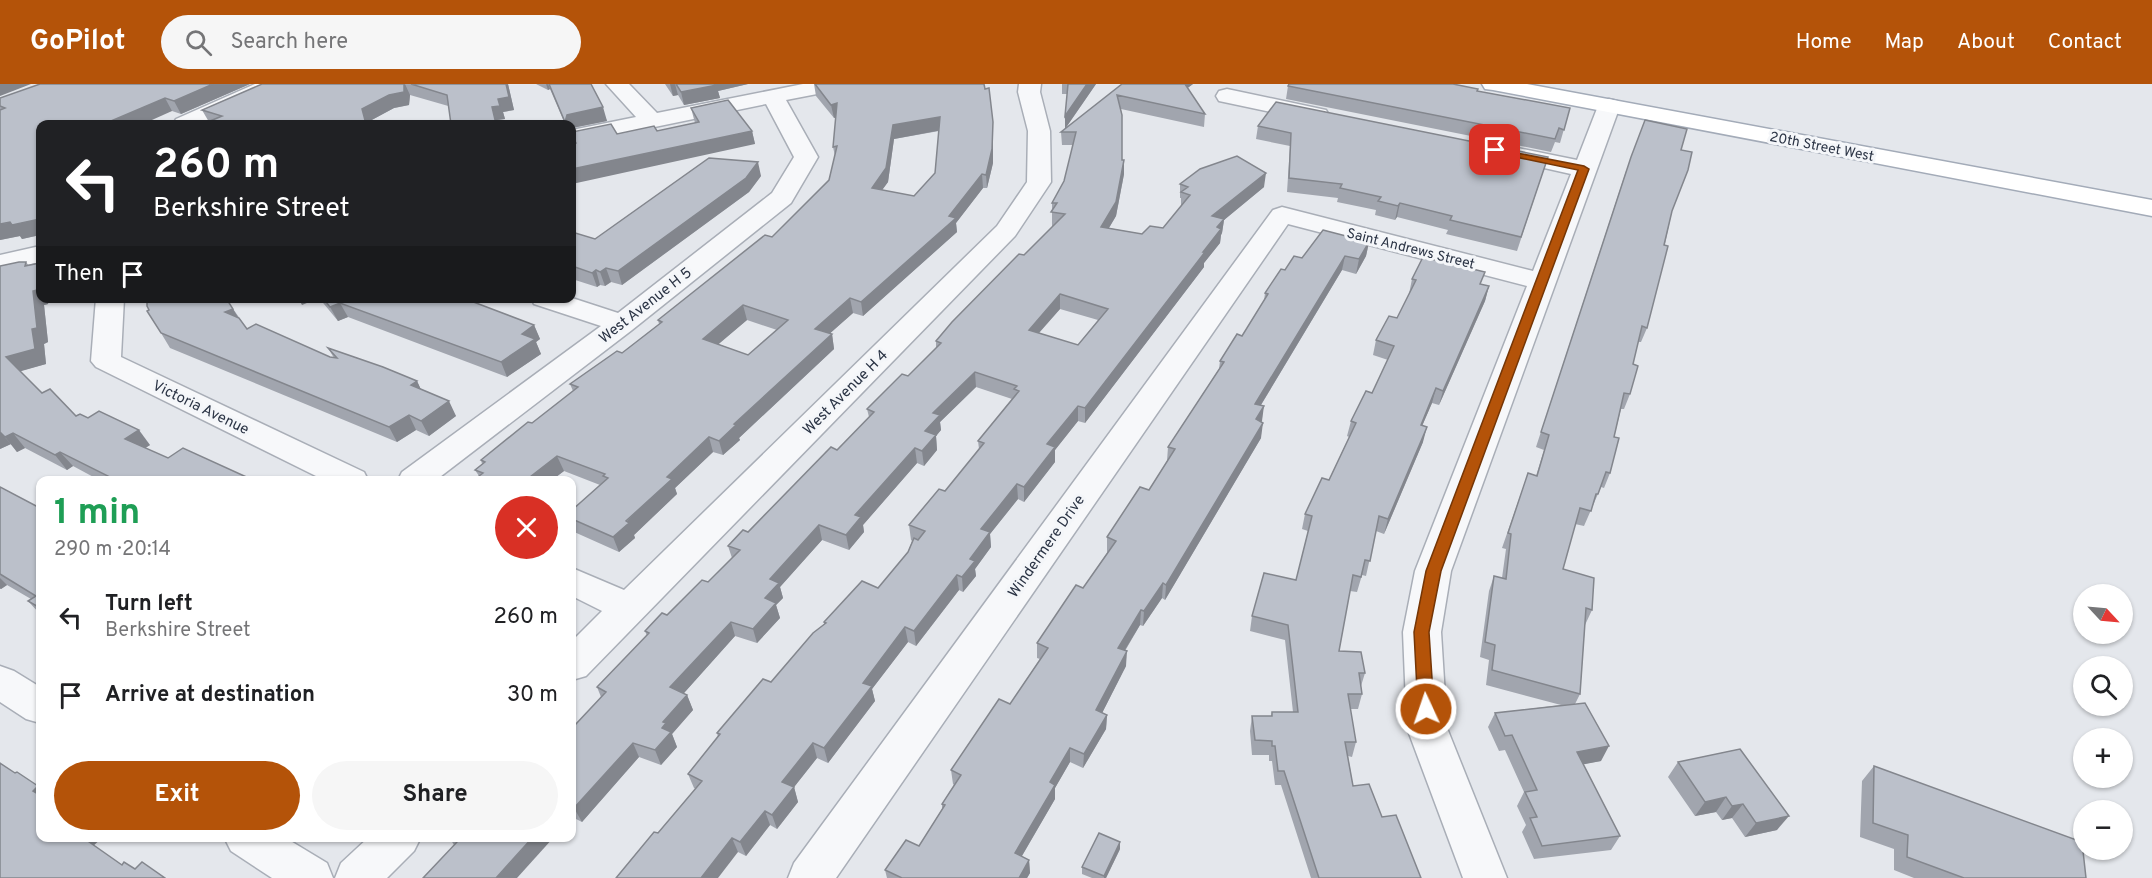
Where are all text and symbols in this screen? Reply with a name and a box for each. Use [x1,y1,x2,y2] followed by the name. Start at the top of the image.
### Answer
[161,15,581,69] search box
[30,24,125,60] text: GoPilot
[182,26,215,59] icon: search
[230,29,348,56] text: Search here
[1796,29,1852,56] text: Home
[1885,29,1924,56] text: Map
[1957,29,2015,56] text: About
[2048,29,2122,56] text: Contact
[1469,124,1520,175] pin
[1768,129,1875,166] street label: 20th Street West
[1478,133,1511,166] icon: arrive
[153,140,279,193] text: 260 m
[54,144,132,222] icon: left
[153,192,350,226] text: Berkshire Street
[1345,225,1476,274] street label: Saint Andrews Street
[116,258,149,291] icon: arrive
[54,261,104,288] text: Then
[596,264,696,348] street label: West Avenue H 5
[799,346,893,440] street label: West Avenue H 4
[149,377,252,440] street label: Victoria Avenue
[54,491,140,537] text: 1 min
[1005,492,1090,602] street label: Windermere Drive
[495,496,558,559] button: close
[54,537,171,563] text: 290 m · 20:14
[2073,584,2133,644] north arrow
[2073,584,2133,860] map controls
[105,591,193,618] text: Turn left
[54,601,87,634] icon: left
[493,604,558,631] text: 260 m
[105,618,251,644] text: Berkshire Street
[2073,656,2133,716] button: search
[1394,677,1458,741] position arrow
[54,679,87,712] icon: arrive
[105,682,315,709] text: Arrive at destination
[507,682,558,709] text: 30 m
[2073,728,2133,788] button: +
[54,761,300,830] button: Exit
[312,761,558,830] button: Share
[2073,800,2133,860] button: −

